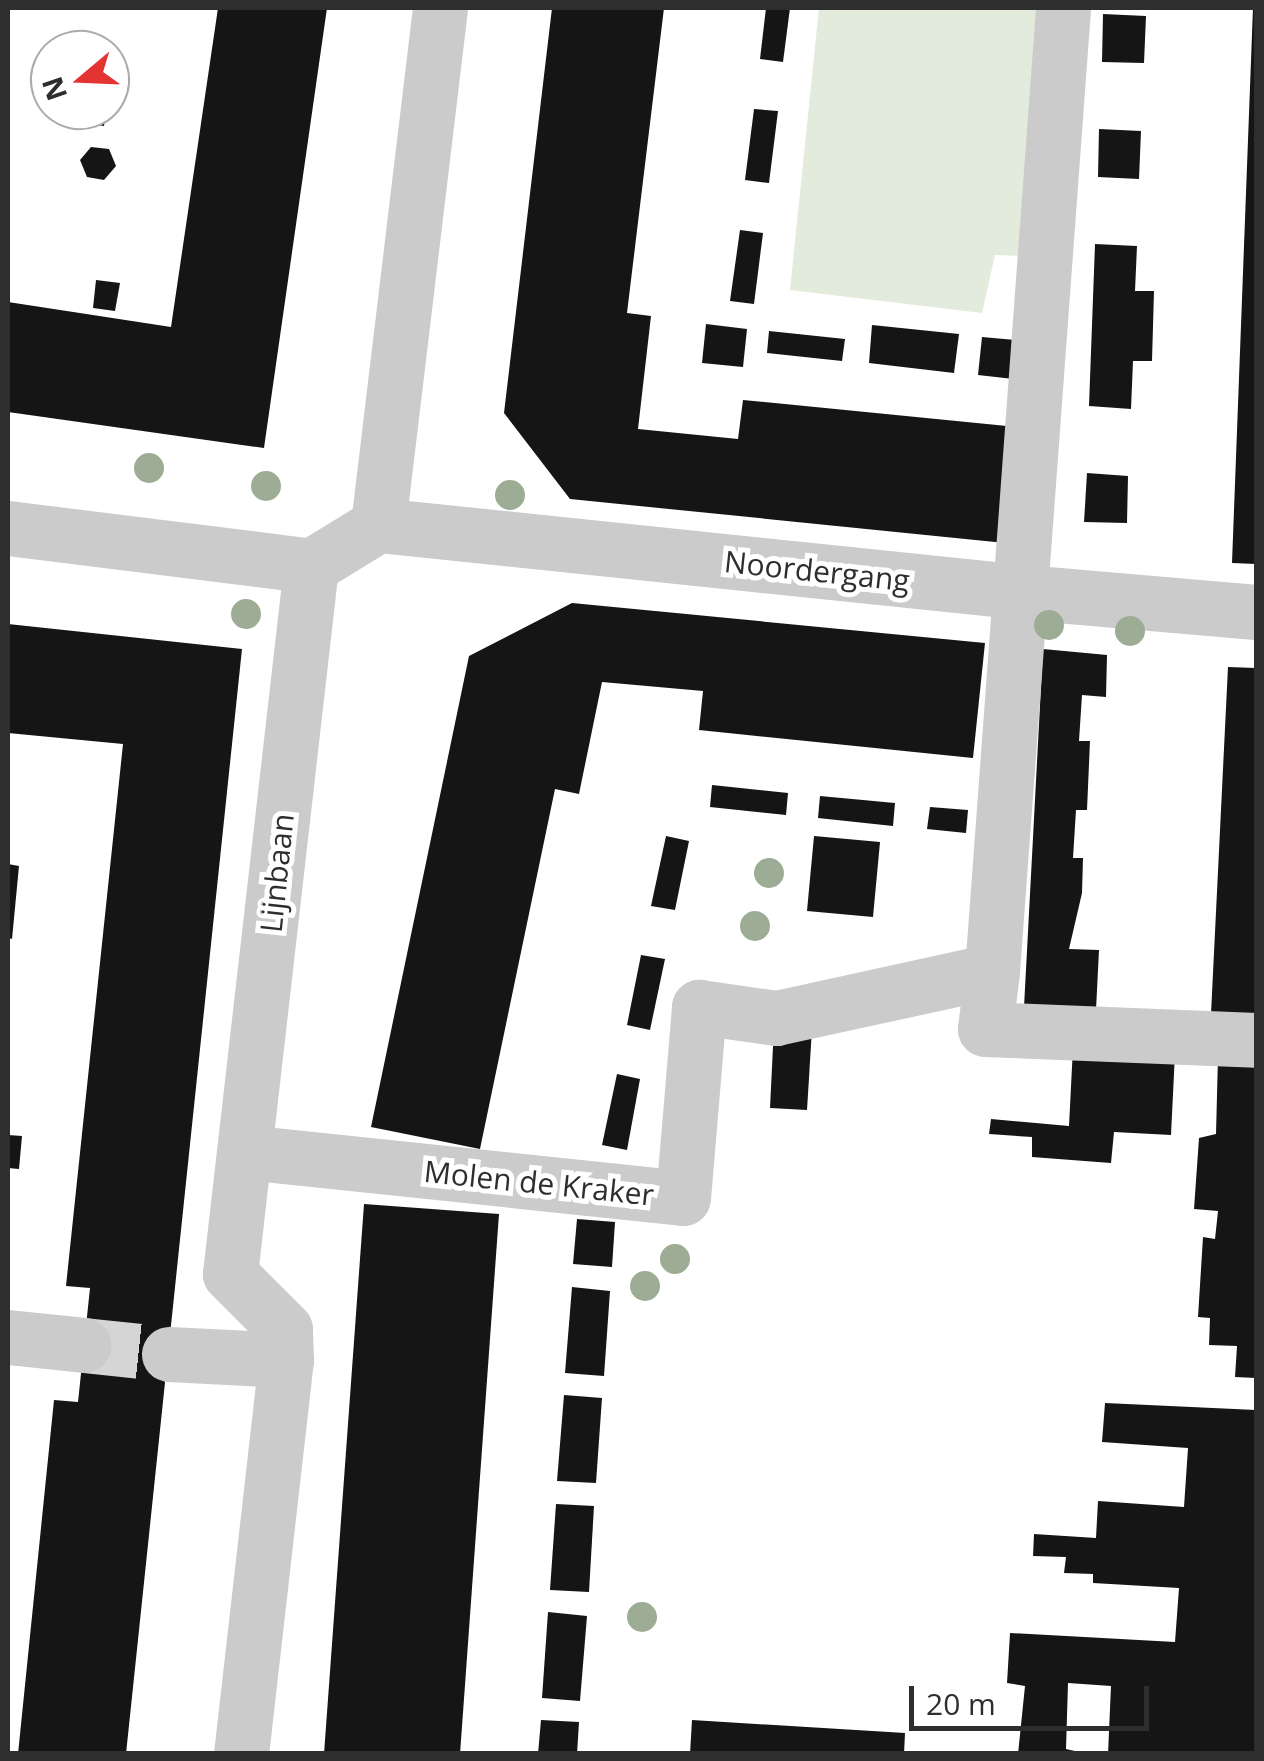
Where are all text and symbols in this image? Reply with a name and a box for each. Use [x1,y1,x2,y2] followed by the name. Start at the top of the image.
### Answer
[30,30,130,130] north arrow
[32,72,75,106] text: N
[723,543,911,599] street label: Noordergang
[253,812,301,934] street label: Lijnbaan
[422,1153,656,1213] street label: Molen de Kraker
[914,1666,1154,1728] scale bar
[926,1683,996,1724] text: 20 m

